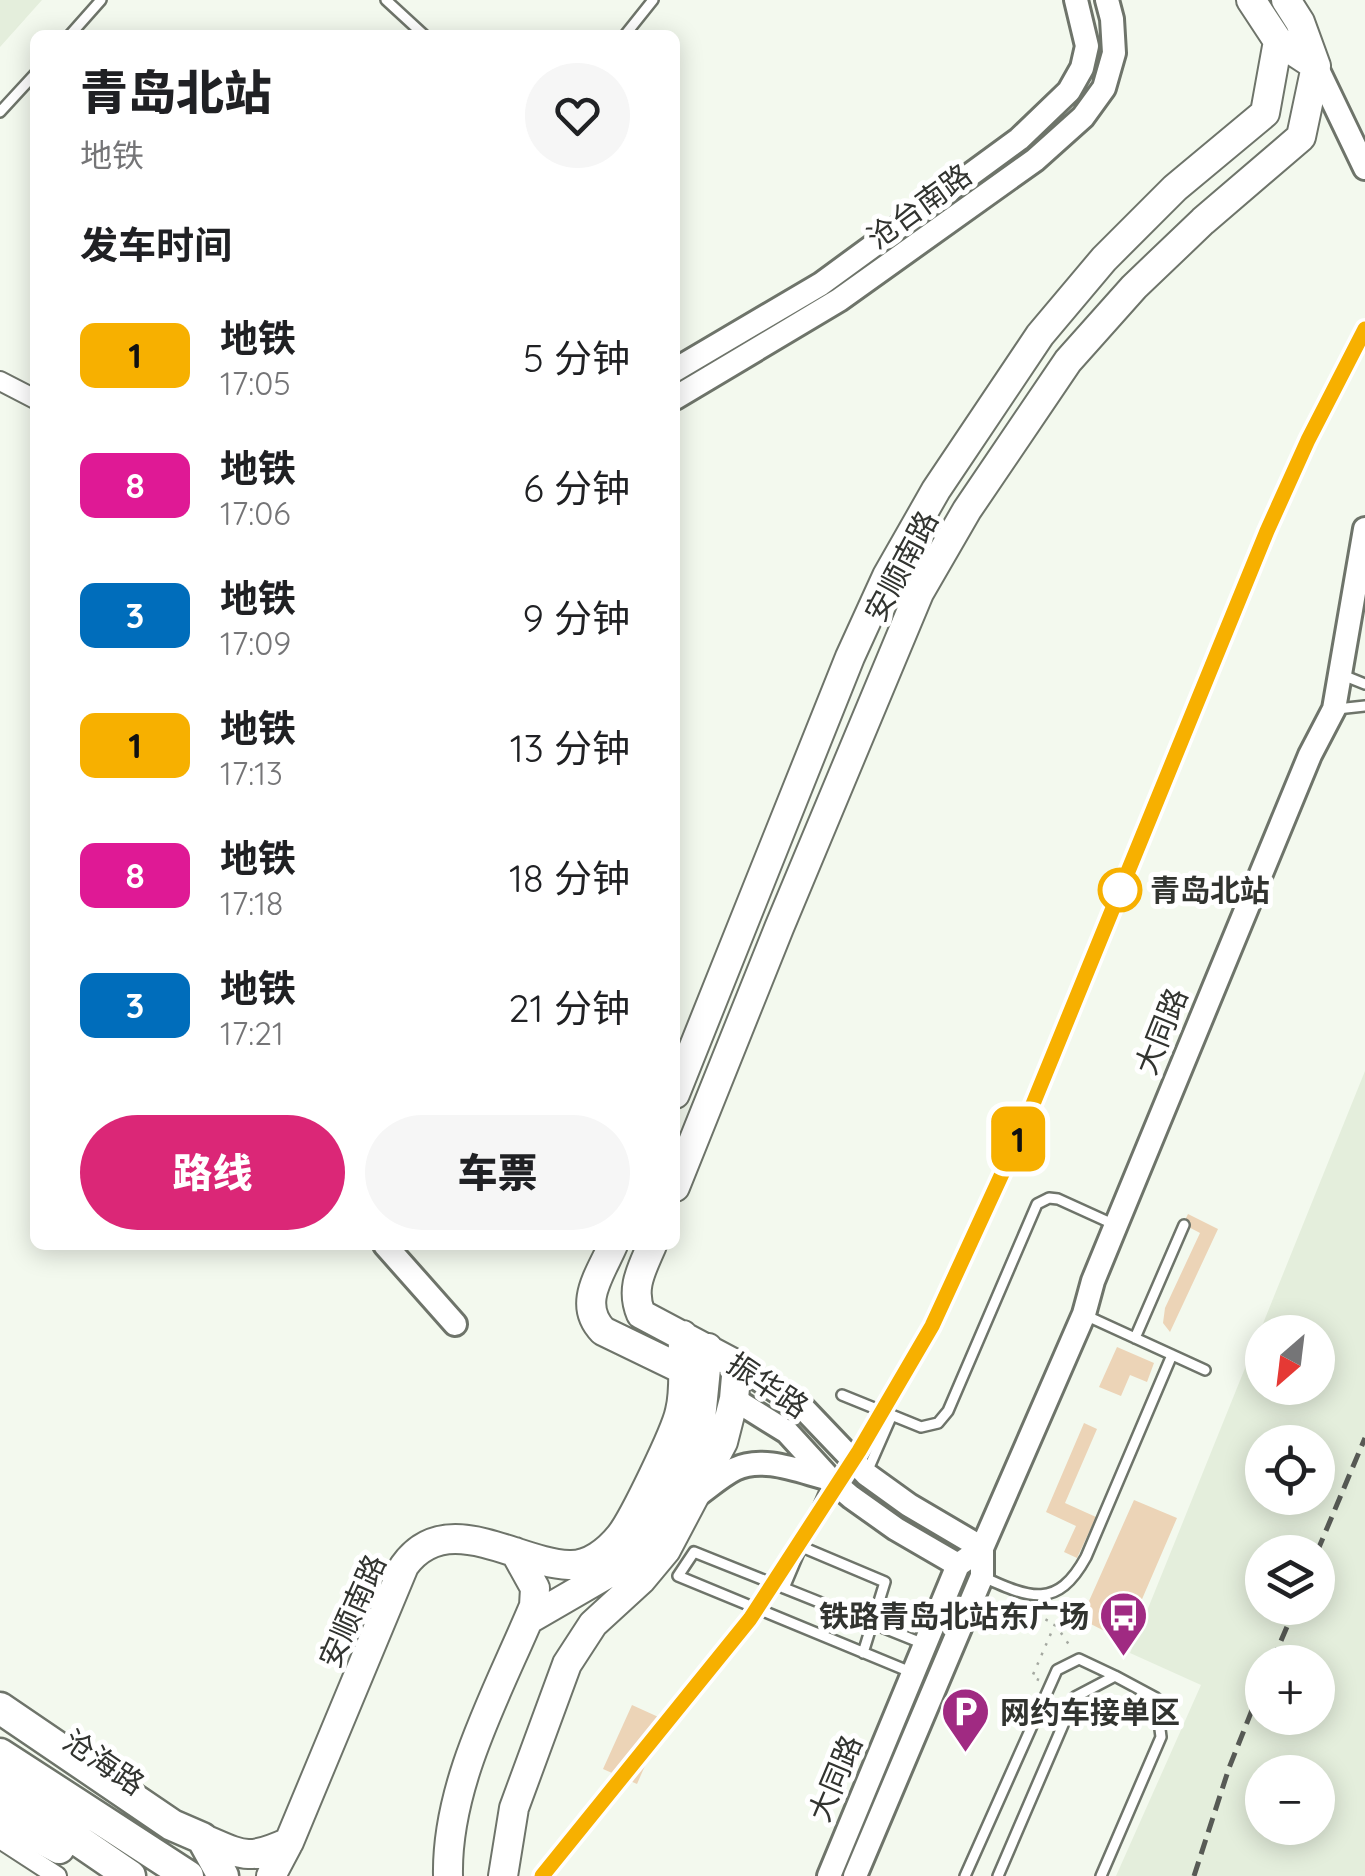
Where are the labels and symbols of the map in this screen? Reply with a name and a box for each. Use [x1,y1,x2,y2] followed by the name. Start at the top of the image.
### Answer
[859,155,979,257] street label: 沧台南路
[856,504,946,628] street label: 安顺南路
[1099,869,1141,911] marker: 青岛北站
[1150,871,1270,909] place label: 青岛北站
[1127,982,1195,1080] street label: 大同路
[986,1106,1050,1172] line badge: 1
[1245,1315,1335,1405] north arrow
[720,1344,816,1426] street label: 振华路
[310,1548,394,1674] street label: 安顺南路
[1098,1590,1150,1658] bus stop icon: 铁路青岛北站东广场
[819,1597,1089,1635] place label: 铁路青岛北站东广场
[939,1686,991,1754] parking icon: 网约车接单区
[1000,1693,1180,1731] place label: 网约车接单区
[56,1721,152,1803] street label: 沧海路
[800,1729,870,1827] street label: 大同路

